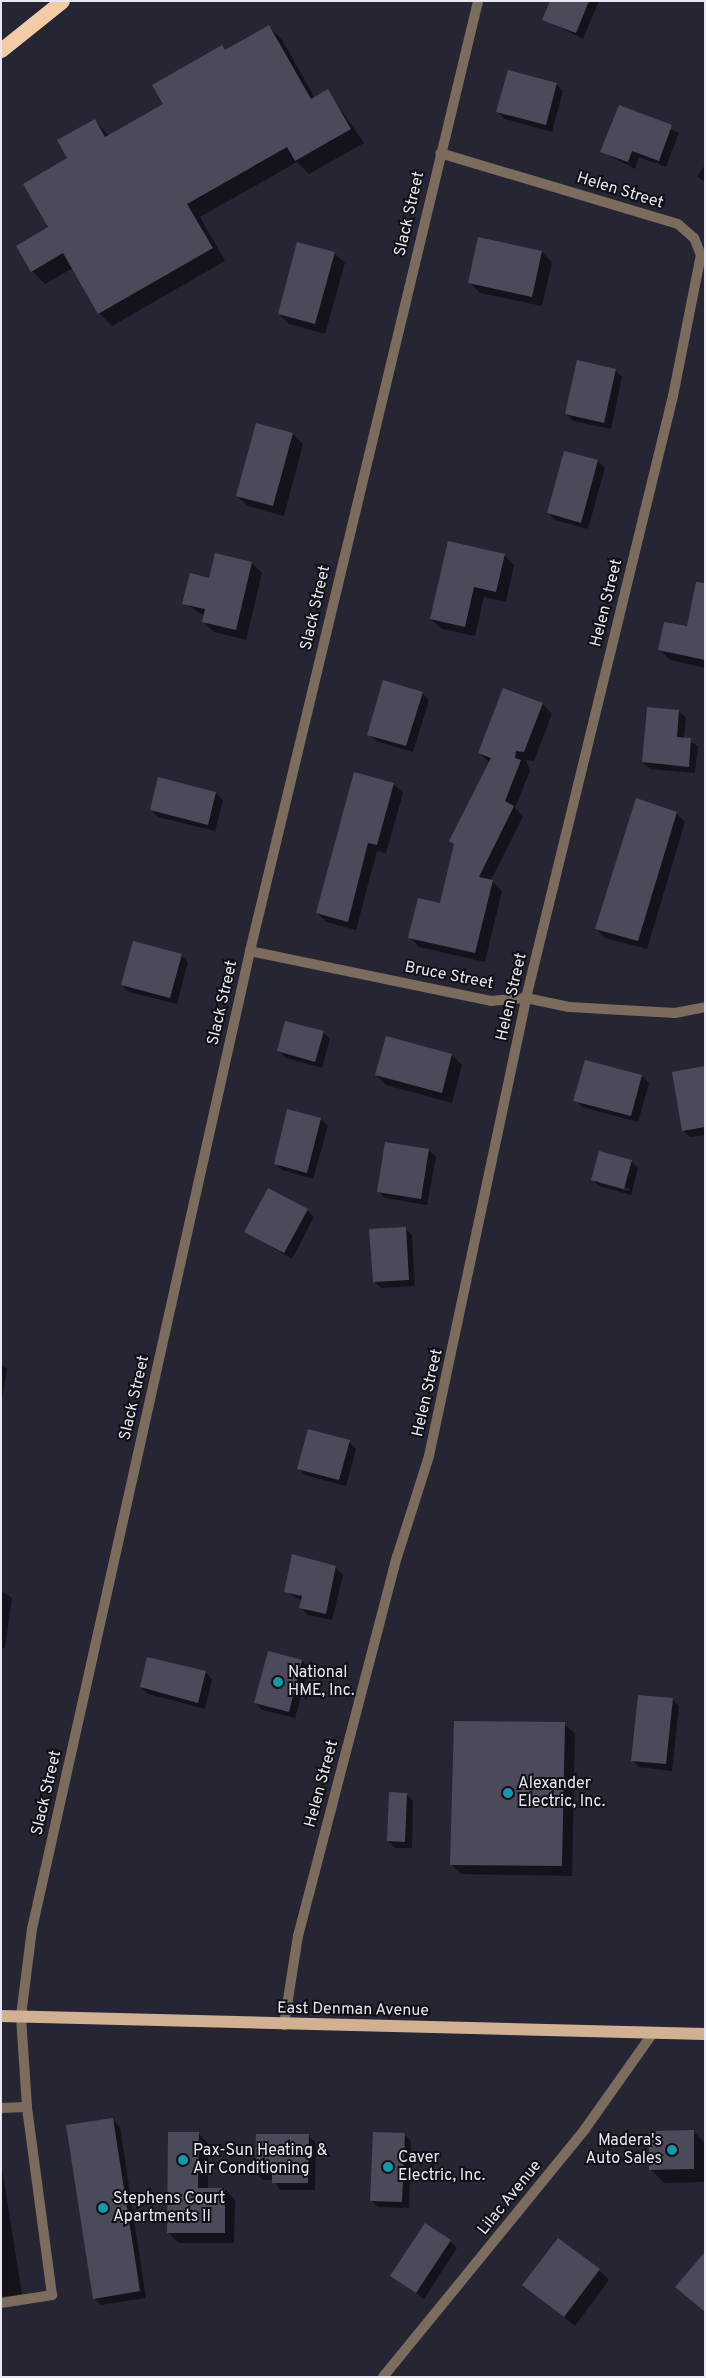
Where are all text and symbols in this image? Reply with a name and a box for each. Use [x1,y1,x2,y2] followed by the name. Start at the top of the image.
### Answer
[574,169,666,213] street label: Helen Street
[391,170,429,258] street label: Slack Street
[587,557,627,649] street label: Helen Street
[297,564,335,652] street label: Slack Street
[493,951,531,1043] street label: Helen Street
[403,958,495,994] street label: Bruce Street
[204,959,242,1047] street label: Slack Street
[409,1347,447,1439] street label: Helen Street
[116,1354,154,1442] street label: Slack Street
[288,1663,354,1701] place label: National HME, Inc.
[272,1676,284,1688] marker: National HME, Inc.
[301,1738,343,1830] street label: Helen Street
[28,1749,66,1837] street label: Slack Street
[518,1774,605,1812] place label: Alexander Electric, Inc.
[502,1787,514,1799] marker: Alexander Electric, Inc.
[277,1999,429,2021] street label: East Denman Avenue
[585,2131,662,2169] place label: Madera's Auto Sales
[193,2141,328,2179] place label: Pax-Sun Heating & Air Conditioning
[666,2144,678,2156] marker: Madera's Auto Sales
[398,2148,485,2186] place label: Caver Electric, Inc.
[177,2154,189,2166] marker: Pax-Sun Heating & Air Conditioning
[474,2157,546,2239] street label: Lilac Avenue
[382,2161,394,2173] marker: Caver Electric, Inc.
[113,2189,225,2227] place label: Stephens Court Apartments II
[97,2202,109,2214] marker: Stephens Court Apartments II

